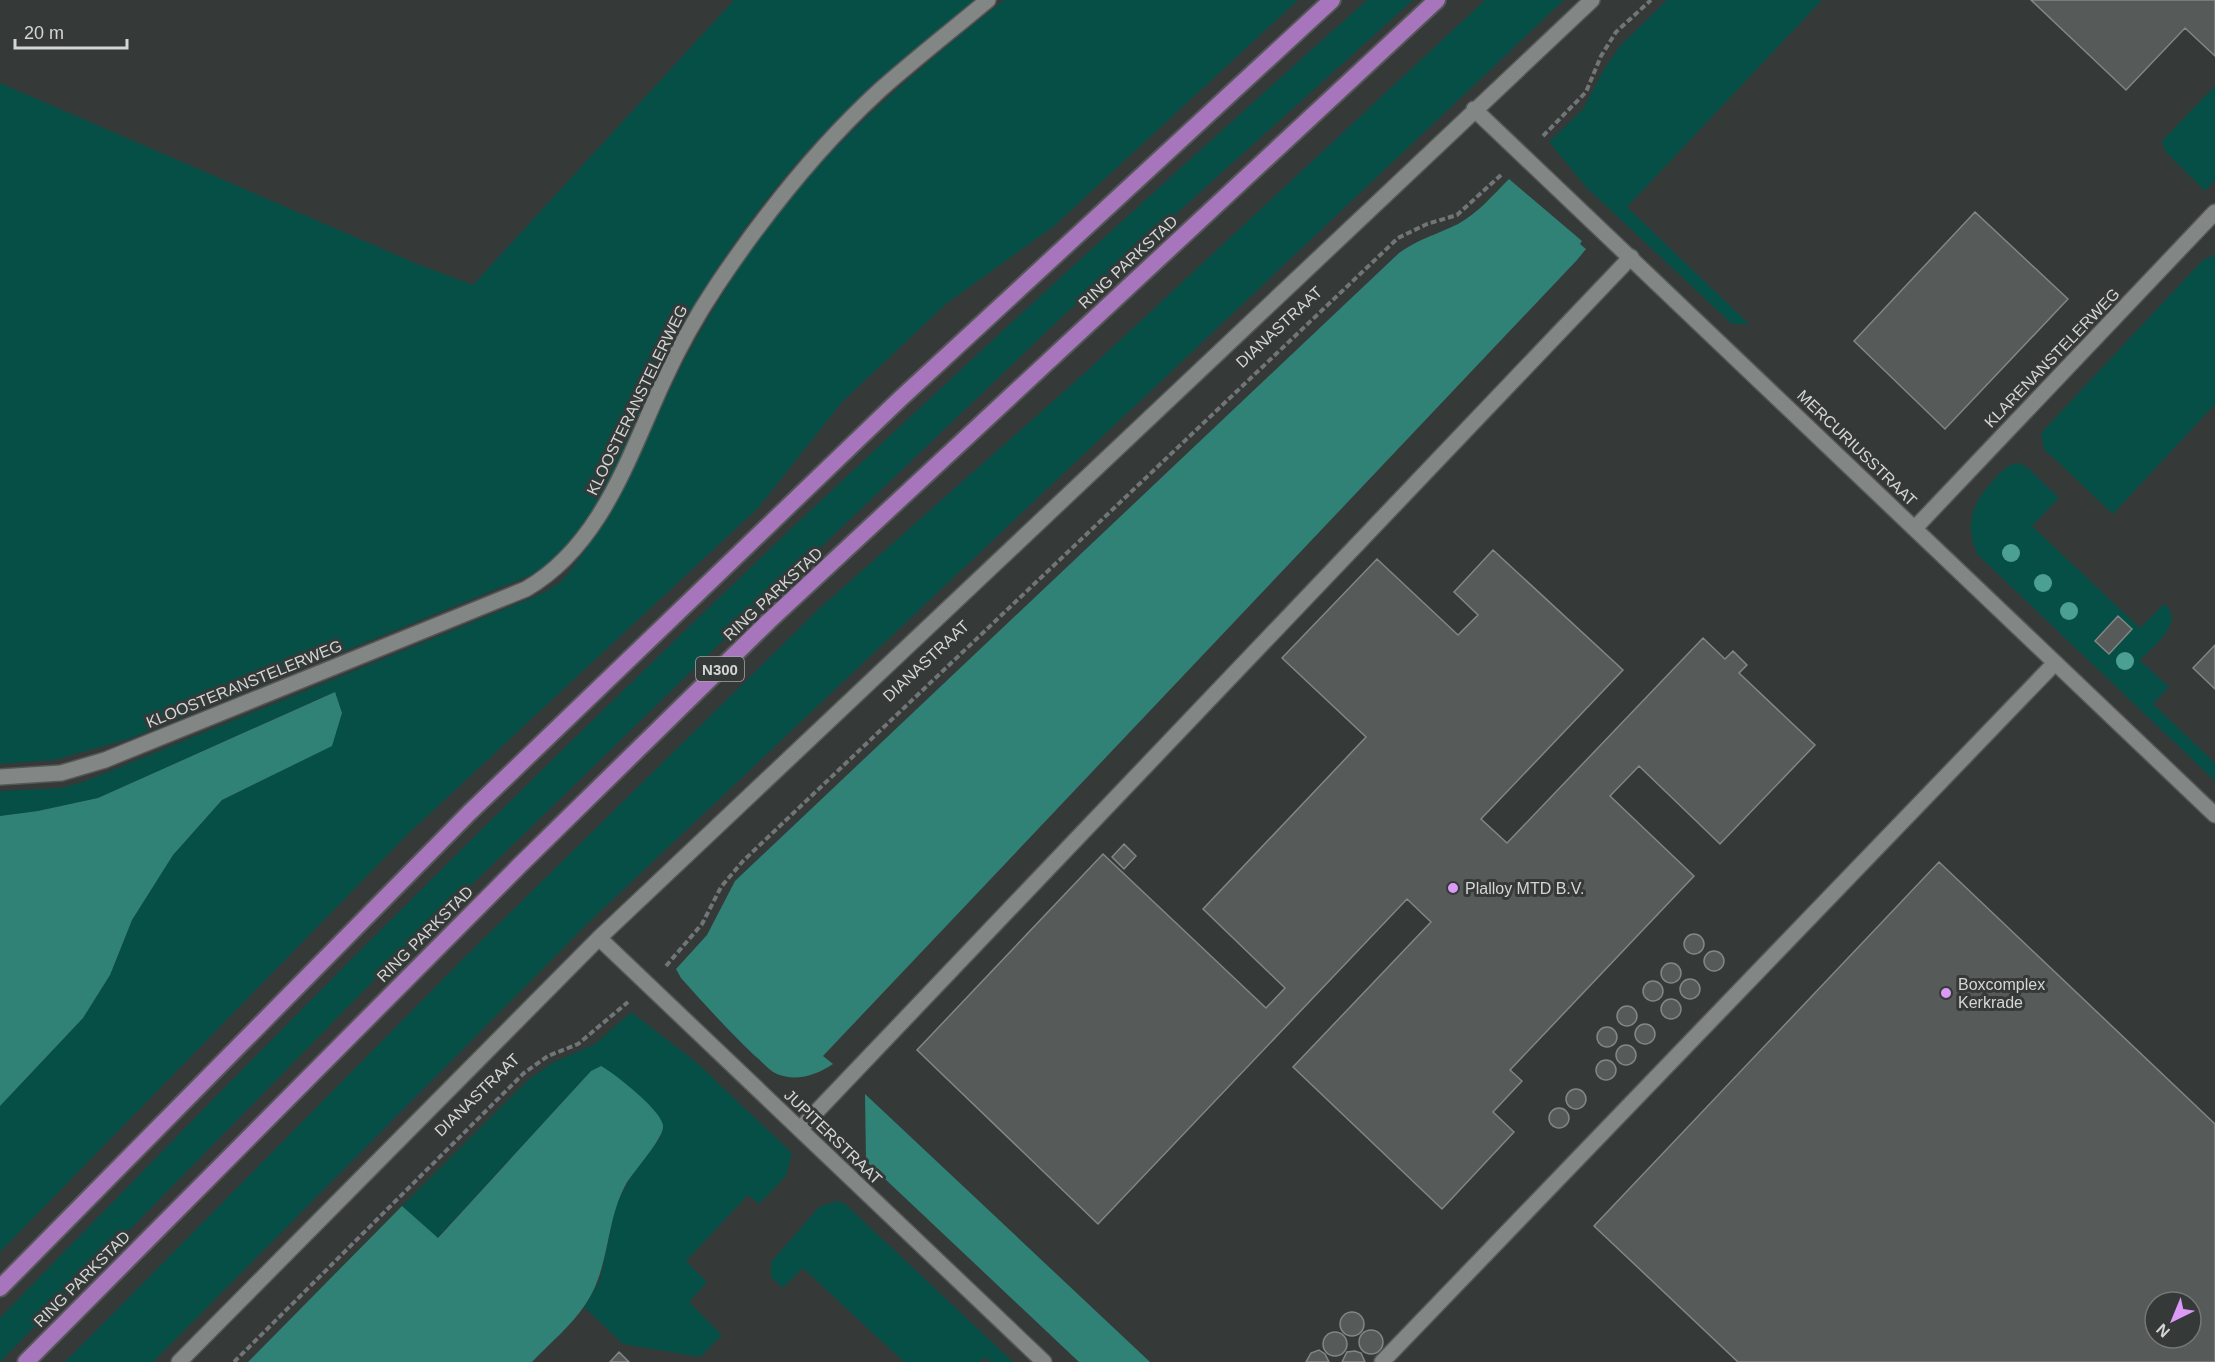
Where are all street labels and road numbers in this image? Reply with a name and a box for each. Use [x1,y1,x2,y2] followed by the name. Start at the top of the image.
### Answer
[1075,212,1181,312] street label: RING PARKSTAD
[1233,283,1325,371] street label: DIANASTRAAT
[1981,285,2123,431] street label: KLARENANSTELERWEG
[583,302,691,498] street label: KLOOSTERANSTELERWEG
[1794,387,1920,509] street label: MERCURIUSSTRAAT
[720,544,826,644] street label: RING PARKSTAD
[880,617,972,705] street label: DIANASTRAAT
[144,637,344,731] street label: KLOOSTERANSTELERWEG
[696,657,744,681] road number: N300
[374,883,476,985] street label: RING PARKSTAD
[431,1050,523,1140] street label: DIANASTRAAT
[781,1086,885,1188] street label: JUPITERSTRAAT
[31,1228,133,1330] street label: RING PARKSTAD

